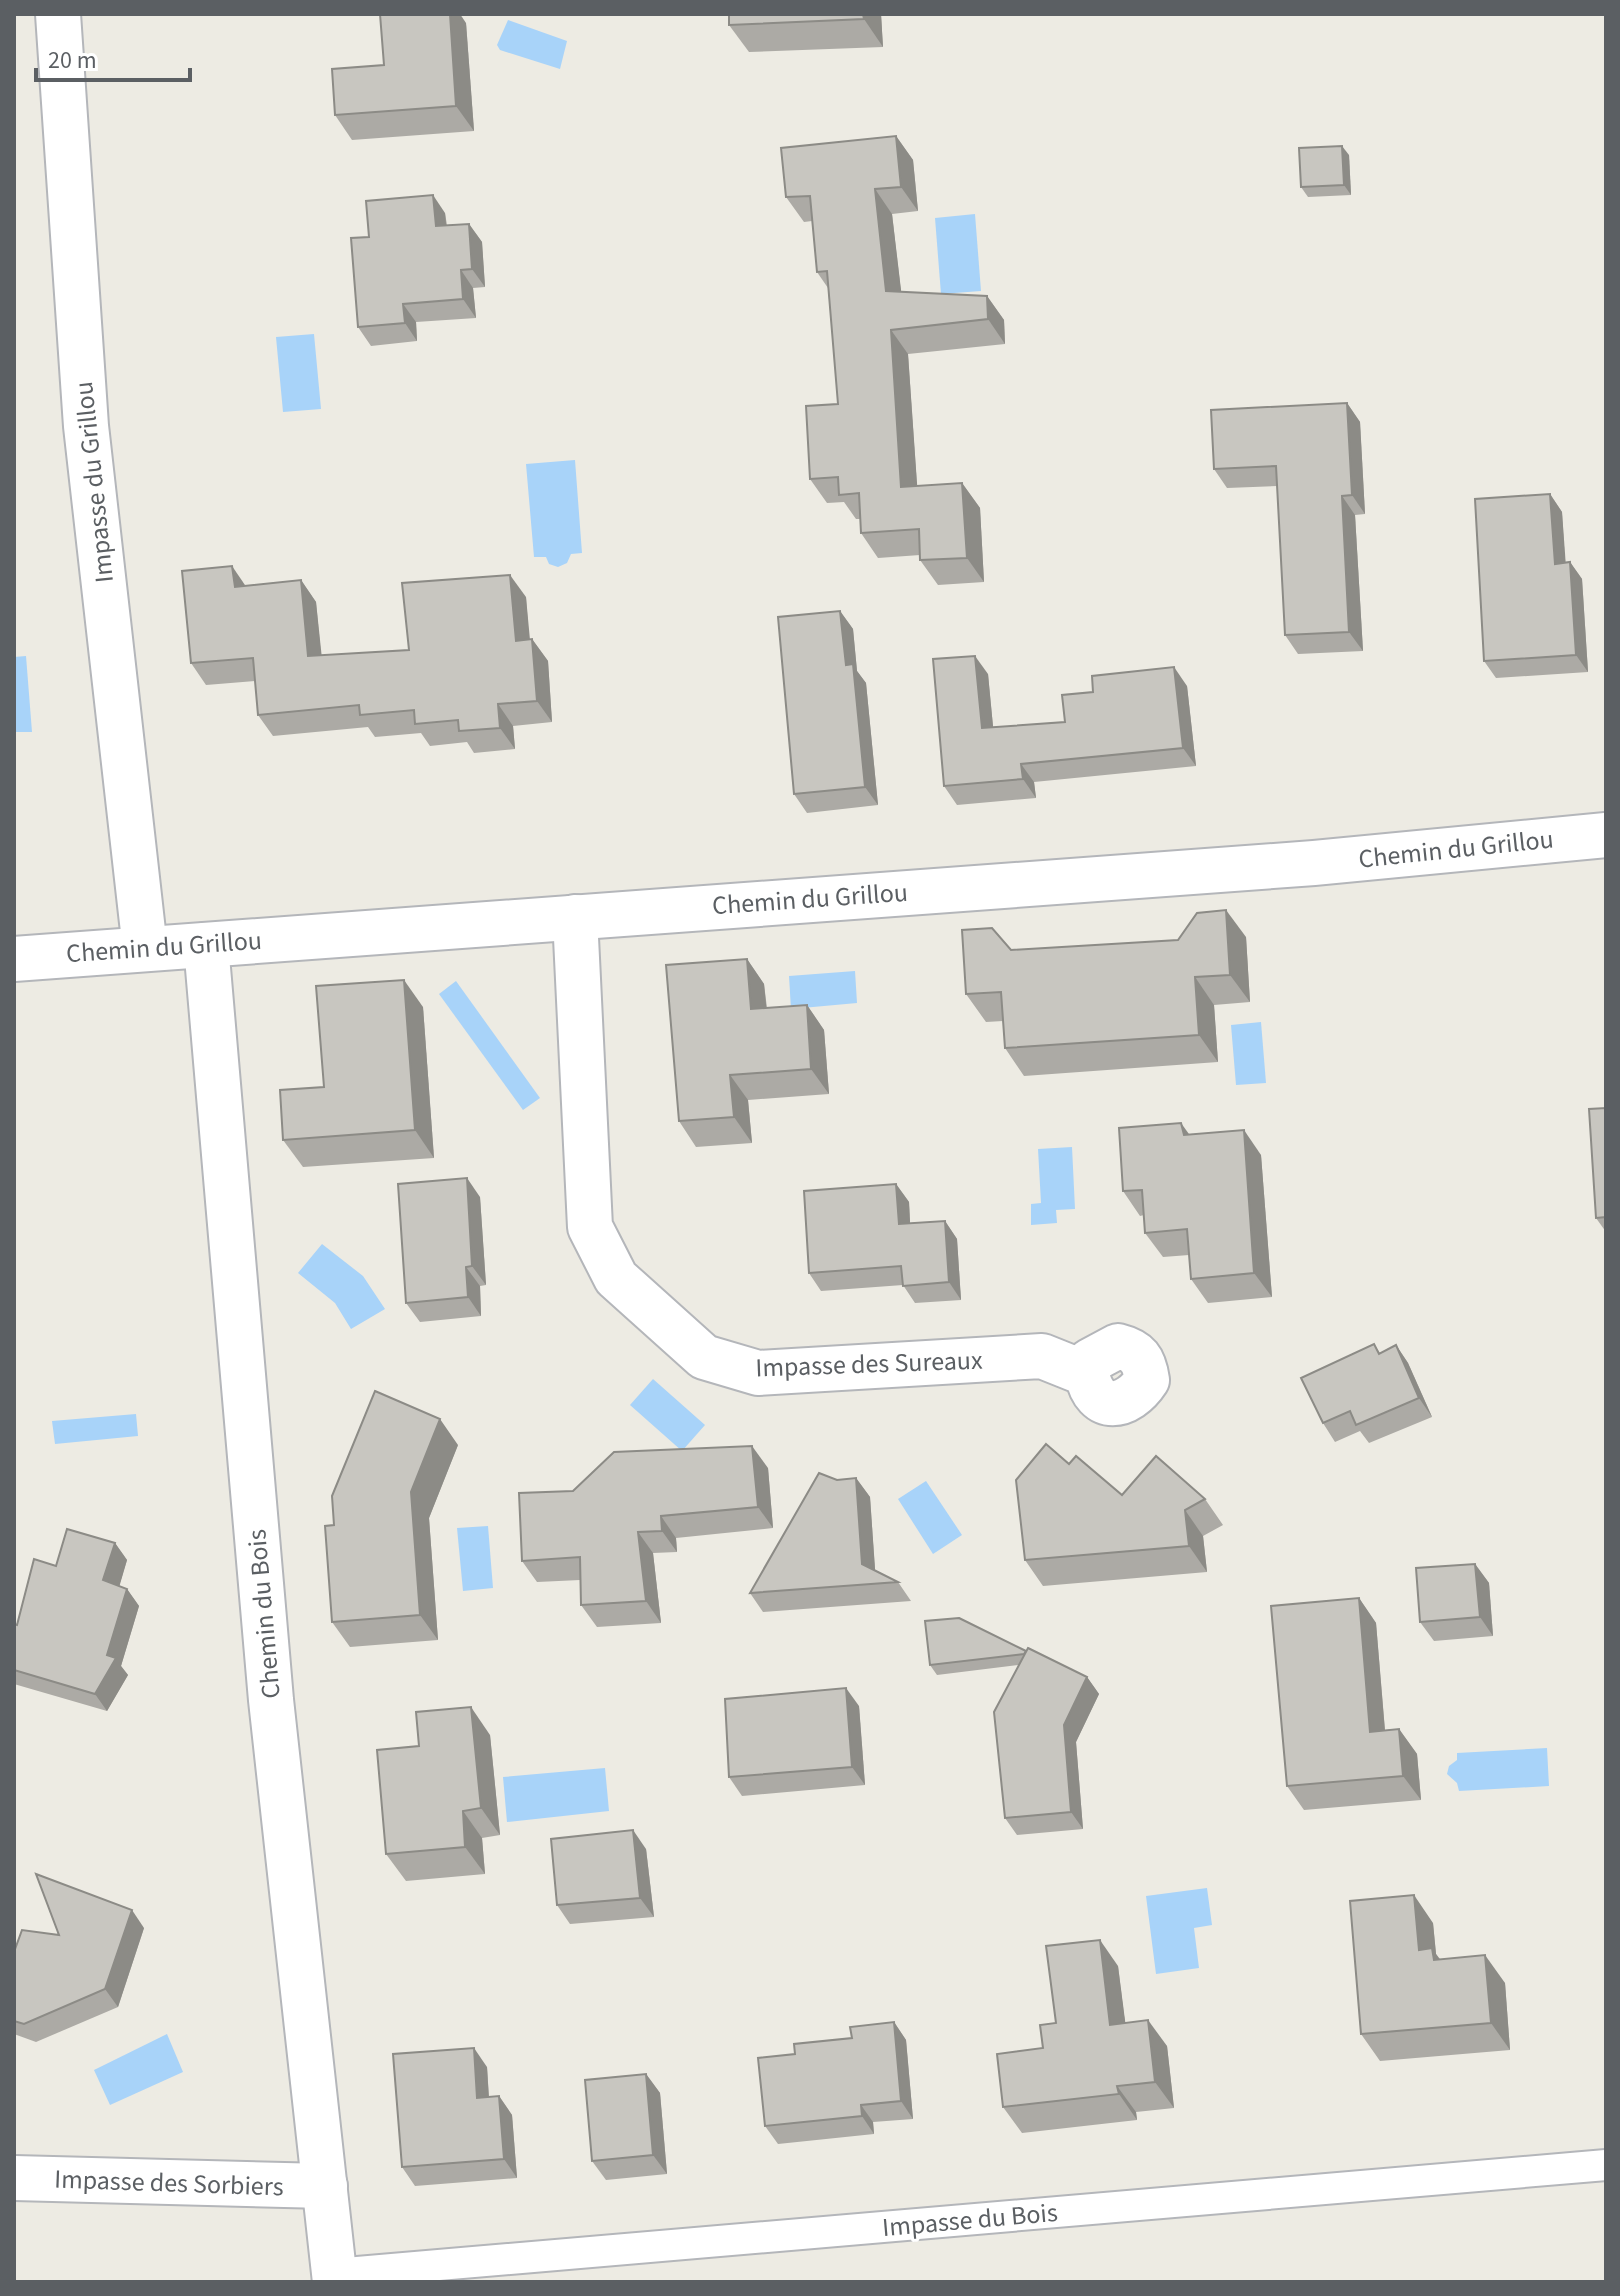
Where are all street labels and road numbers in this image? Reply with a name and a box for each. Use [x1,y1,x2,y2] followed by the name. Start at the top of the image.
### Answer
[65,380,123,584] street label: Impasse du Grillou
[1357,820,1555,878] street label: Chemin du Grillou
[711,874,909,924] street label: Chemin du Grillou
[65,922,263,972] street label: Chemin du Grillou
[755,1342,983,1386] street label: Impasse des Sureaux
[238,1528,290,1700] street label: Chemin du Bois
[54,2161,284,2205] street label: Impasse des Sorbiers
[881,2194,1059,2246] street label: Impasse du Bois

